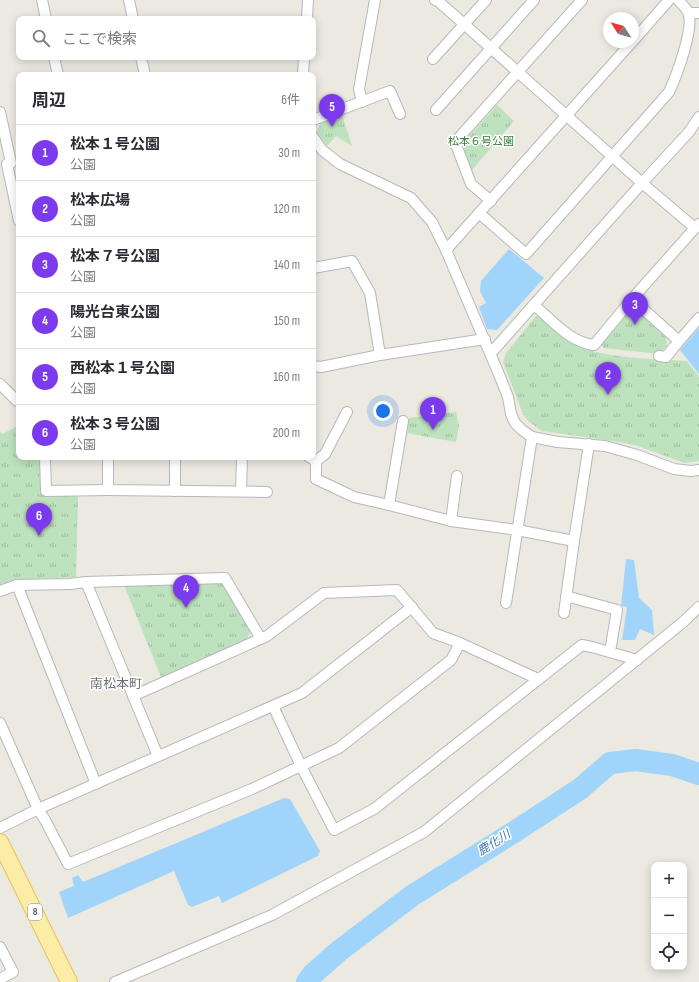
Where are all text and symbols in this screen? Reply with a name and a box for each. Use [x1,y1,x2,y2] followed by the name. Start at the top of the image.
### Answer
[603,12,639,48] north arrow
[16,16,316,60] search box
[30,27,52,49] icon: search
[62,30,137,49] text: ここで検索
[32,91,66,111] text: 周辺
[281,92,300,108] text: 6件
[319,94,345,127] pin: 5
[70,135,160,154] text: 松本１号公園
[448,135,514,148] park label: 松本６号公園
[42,145,48,161] text: 1
[278,145,300,161] text: 30 m
[70,157,96,173] text: 公園
[70,191,130,210] text: 松本広場
[42,201,48,217] text: 2
[274,201,300,217] text: 120 m
[70,213,96,229] text: 公園
[70,247,160,266] text: 松本７号公園
[42,257,48,273] text: 3
[274,257,300,273] text: 140 m
[70,269,96,285] text: 公園
[622,292,648,325] pin: 3
[70,303,160,322] text: 陽光台東公園
[42,313,48,329] text: 4
[274,313,300,329] text: 150 m
[70,325,96,341] text: 公園
[70,359,175,378] text: 西松本１号公園
[595,362,621,395] pin: 2
[42,369,48,385] text: 5
[274,369,300,385] text: 160 m
[70,381,96,397] text: 公園
[420,397,446,430] pin: 1
[373,401,393,421] your location
[70,415,160,434] text: 松本３号公園
[42,425,48,441] text: 6
[273,425,300,441] text: 200 m
[70,437,96,453] text: 公園
[26,503,52,536] pin: 6
[173,575,199,608] pin: 4
[90,676,142,692] district label: 南松本町
[475,826,515,859] water label: 鹿化川
[651,862,687,970] map controls
[651,862,687,898] button: +
[651,898,687,934] button: −
[28,904,42,920] road number: 8
[651,934,687,970] button: locate

